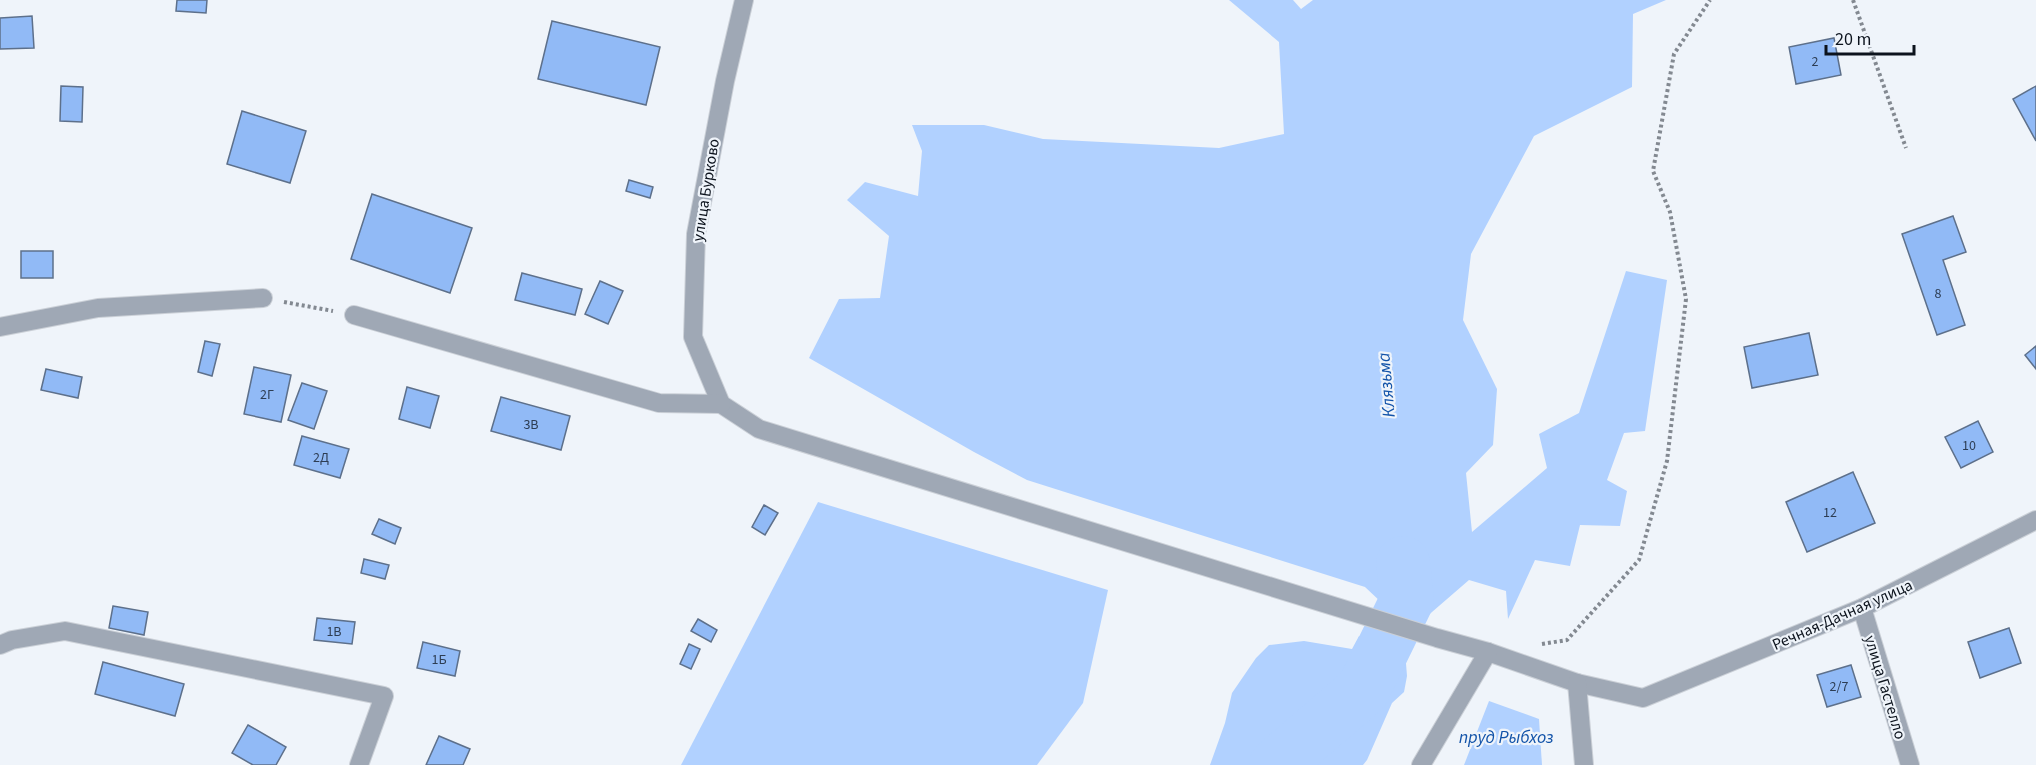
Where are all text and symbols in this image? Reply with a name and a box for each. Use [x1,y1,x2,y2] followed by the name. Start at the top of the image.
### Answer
[1826,18,1914,56] scale bar
[1835,27,1871,52] text: 20 m
[1812,52,1819,72] house number: 2
[687,137,725,243] street label: улица Бурково
[1935,284,1942,304] house number: 8
[1371,351,1402,419] water label: Клязьма
[260,385,274,405] house number: 2Г
[523,415,539,435] house number: 3В
[1962,436,1976,456] house number: 10
[313,448,329,468] house number: 2Д
[1823,503,1837,523] house number: 12
[1769,574,1916,656] street label: Речная-Дачная улица
[326,622,342,642] house number: 1В
[1859,633,1911,742] street label: улица Гастелло
[431,650,447,670] house number: 1Б
[1830,677,1848,697] house number: 2/7
[1459,725,1554,750] water label: пруд Рыбхоз

